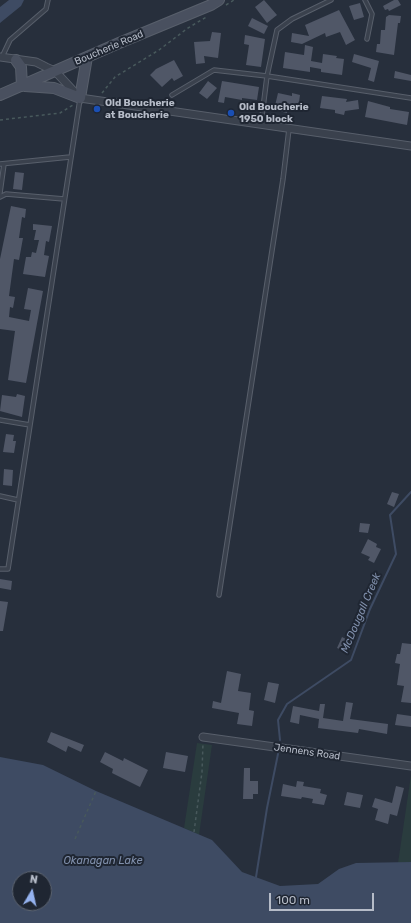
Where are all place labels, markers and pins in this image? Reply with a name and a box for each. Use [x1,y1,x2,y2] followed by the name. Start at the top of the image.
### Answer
[105,97,175,120] place label: Old Boucherie at Boucherie
[239,101,309,124] place label: Old Boucherie 1950 block
[92,104,102,114] marker: Old Boucherie at Boucherie
[226,108,236,118] marker: Old Boucherie 1950 block

